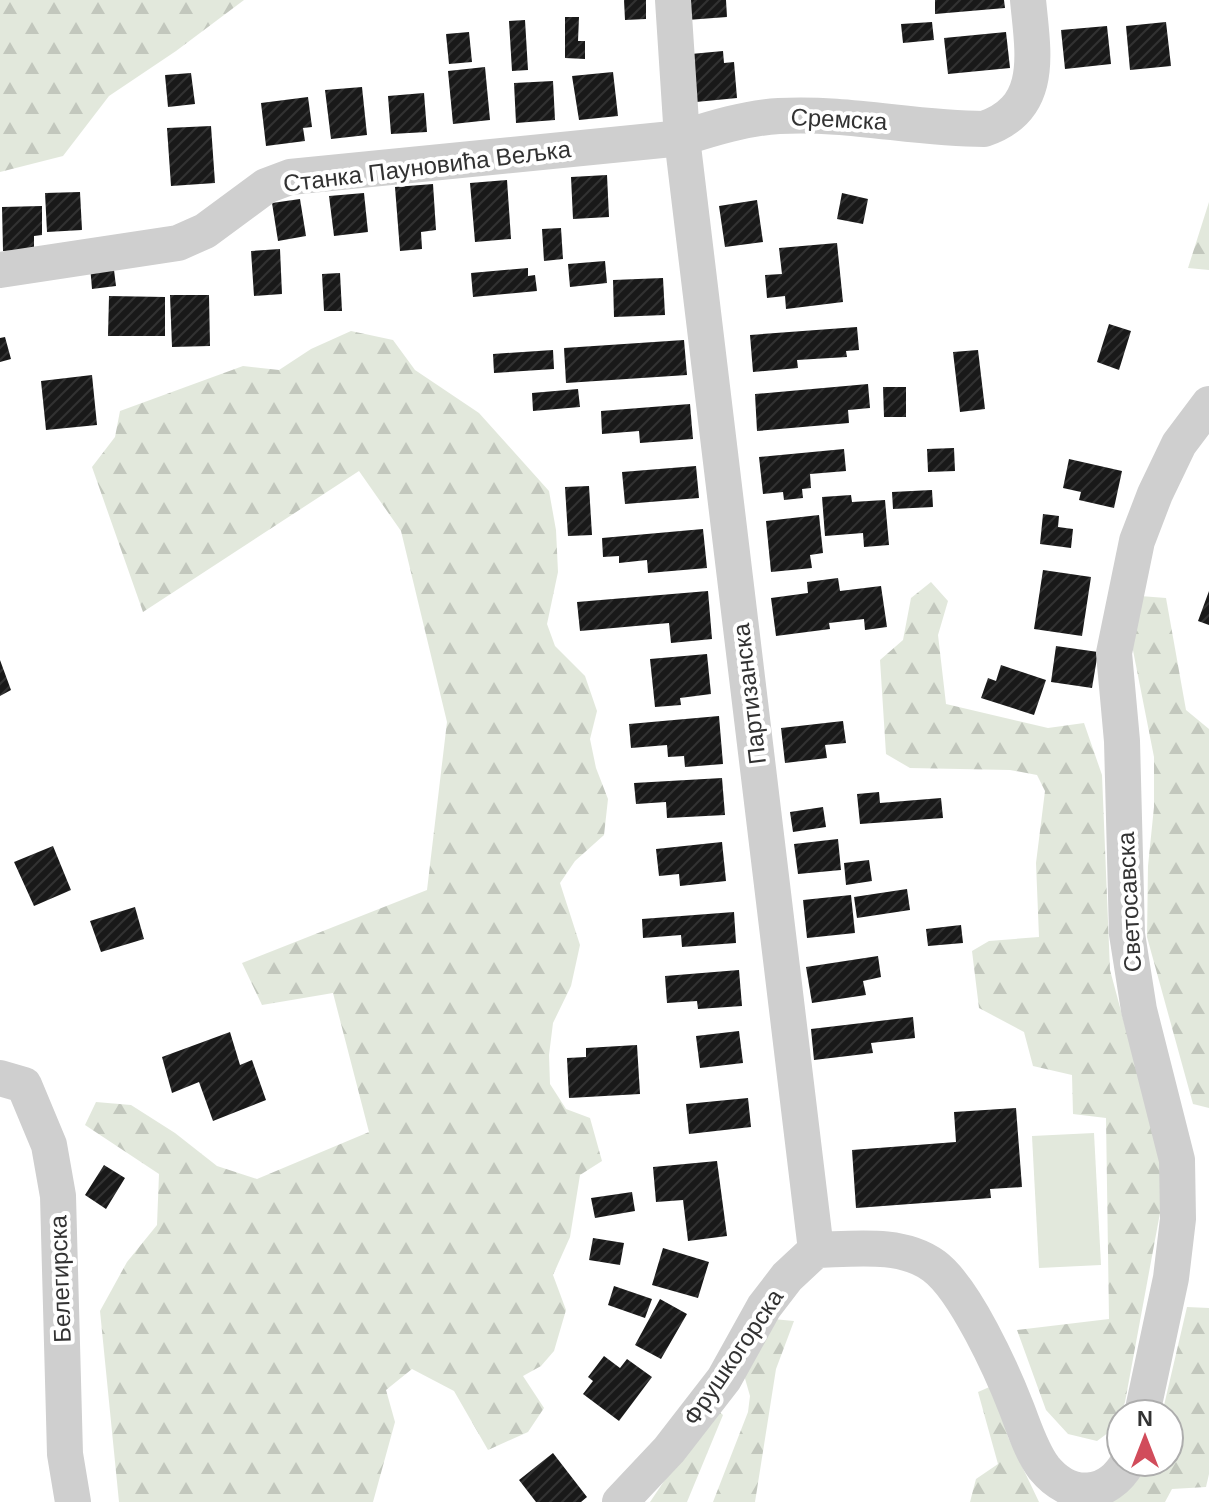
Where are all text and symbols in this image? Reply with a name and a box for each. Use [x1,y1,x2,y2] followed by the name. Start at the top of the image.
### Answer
[790,103,889,135] street label: Сремска
[282,135,573,197] street label: Станка Пауновића Вељка
[727,621,771,766] street label: Партизанска
[1112,830,1146,973] street label: Светосавска
[44,1214,76,1343] street label: Белегирска
[678,1283,789,1430] street label: Фрушкогорска
[1105,1398,1185,1478] north arrow
[1137,1406,1153,1431] text: N

